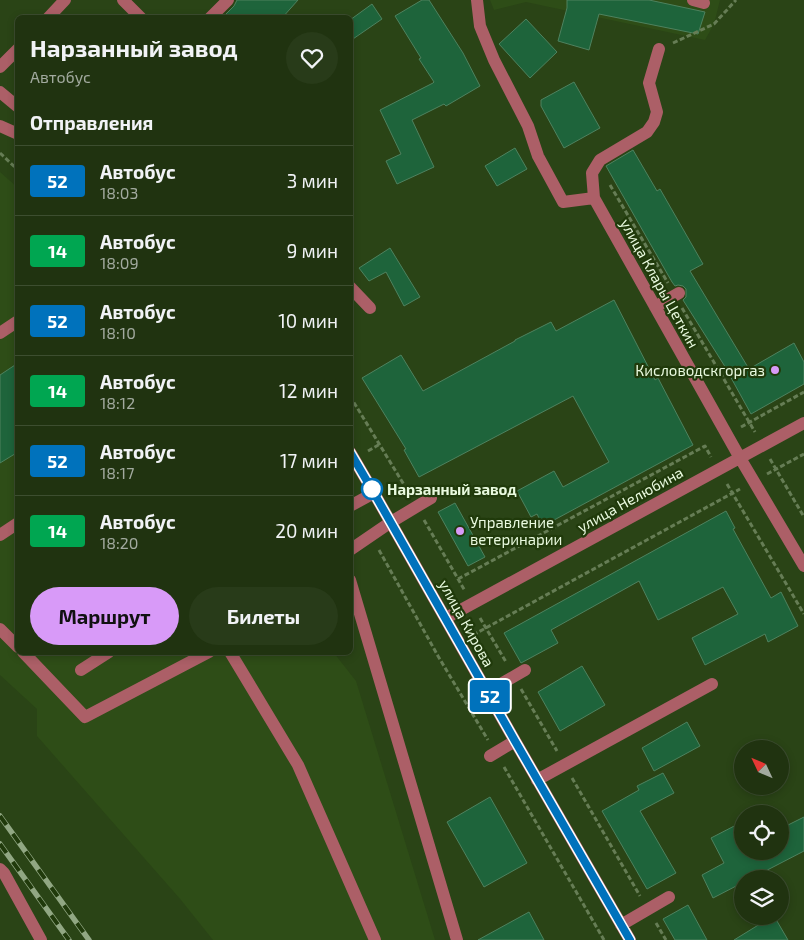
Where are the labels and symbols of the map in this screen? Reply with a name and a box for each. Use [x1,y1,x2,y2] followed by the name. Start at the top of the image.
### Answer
[616,215,703,351] street label: улица Клары Цеткин
[635,361,765,379] place label: Кисловодскгоргаз
[769,364,781,376] marker: Кисловодскгоргаз
[574,462,687,536] street label: улица Нелюбина
[361,478,383,500] marker: Нарзанный завод
[387,480,517,498] place label: Нарзанный завод
[470,513,562,548] place label: Управление ветеринарии
[454,525,466,537] marker: Управление ветеринарии
[435,576,498,670] street label: улица Кирова
[468,680,512,712] line badge: 52
[734,740,789,795] north arrow

